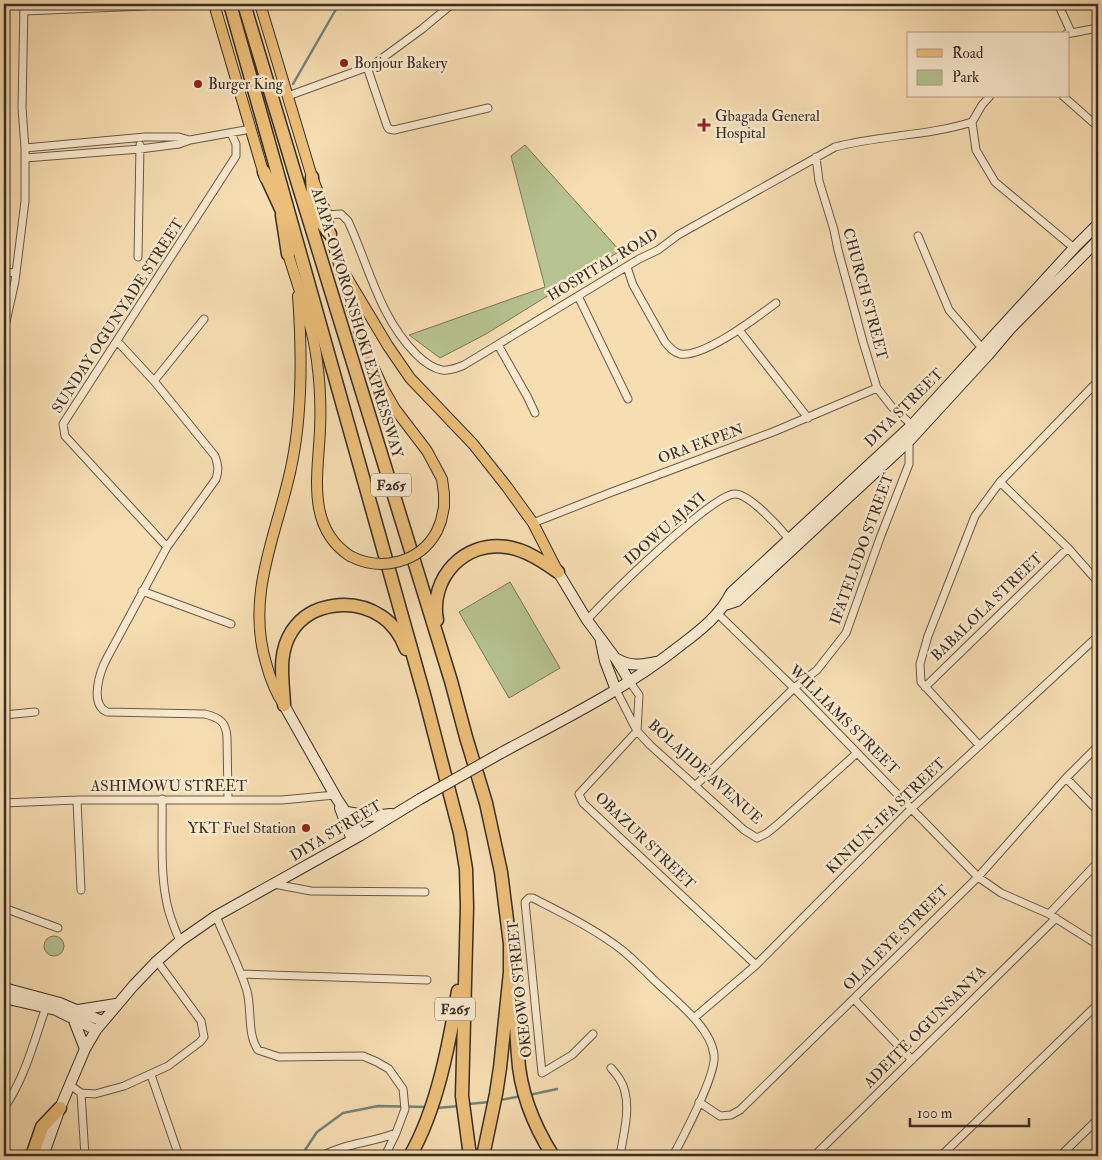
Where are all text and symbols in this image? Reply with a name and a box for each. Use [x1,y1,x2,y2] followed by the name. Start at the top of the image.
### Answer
[907,32,1070,98] legend
[952,44,984,63] text: Road
[354,54,448,73] place label: Bonjour Bakery
[338,57,350,69] marker: Bonjour Bakery
[952,68,979,87] text: Park
[208,75,284,94] place label: Burger King
[192,78,204,90] marker: Burger King
[715,107,820,144] place label: Gbagada General Hospital
[697,118,711,132] marker: Gbagada General Hospital
[306,185,407,461] street label: APAPA-OWORONSHOKI EXPRESSWAY
[48,215,188,417] street label: SUNDAY OGUNYADE STREET
[544,224,662,306] street label: HOSPITAL ROAD
[838,226,892,362] street label: CHURCH STREET
[861,365,947,451] street label: DIYA STREET
[656,420,747,468] street label: ORA EKPEN
[826,471,898,627] street label: IFATELUDO STREET
[371,474,411,496] road number: F265
[620,488,710,570] street label: IDOWU AJAYI
[927,549,1047,665] street label: BABALOLA STREET
[784,660,903,779] street label: WILLIAMS STREET
[643,716,766,829] street label: BOLAJIDE AVENUE
[822,754,950,878] street label: KINIUN-IFA STREET
[90,777,247,796] street label: ASHIMOWU STREET
[591,788,699,894] street label: OBAZUR STREET
[287,796,385,866] street label: DIYA STREET
[188,819,296,838] place label: YKT Fuel Station
[300,822,312,834] marker: YKT Fuel Station
[839,881,953,995] street label: OLALEYE STREET
[503,919,537,1059] street label: OKEOWO STREET
[859,962,990,1093] street label: ADEITE OGUNSANYA
[435,998,475,1021] road number: F265
[910,1095,1028,1127] scale bar
[917,1104,953,1123] text: 100 m

